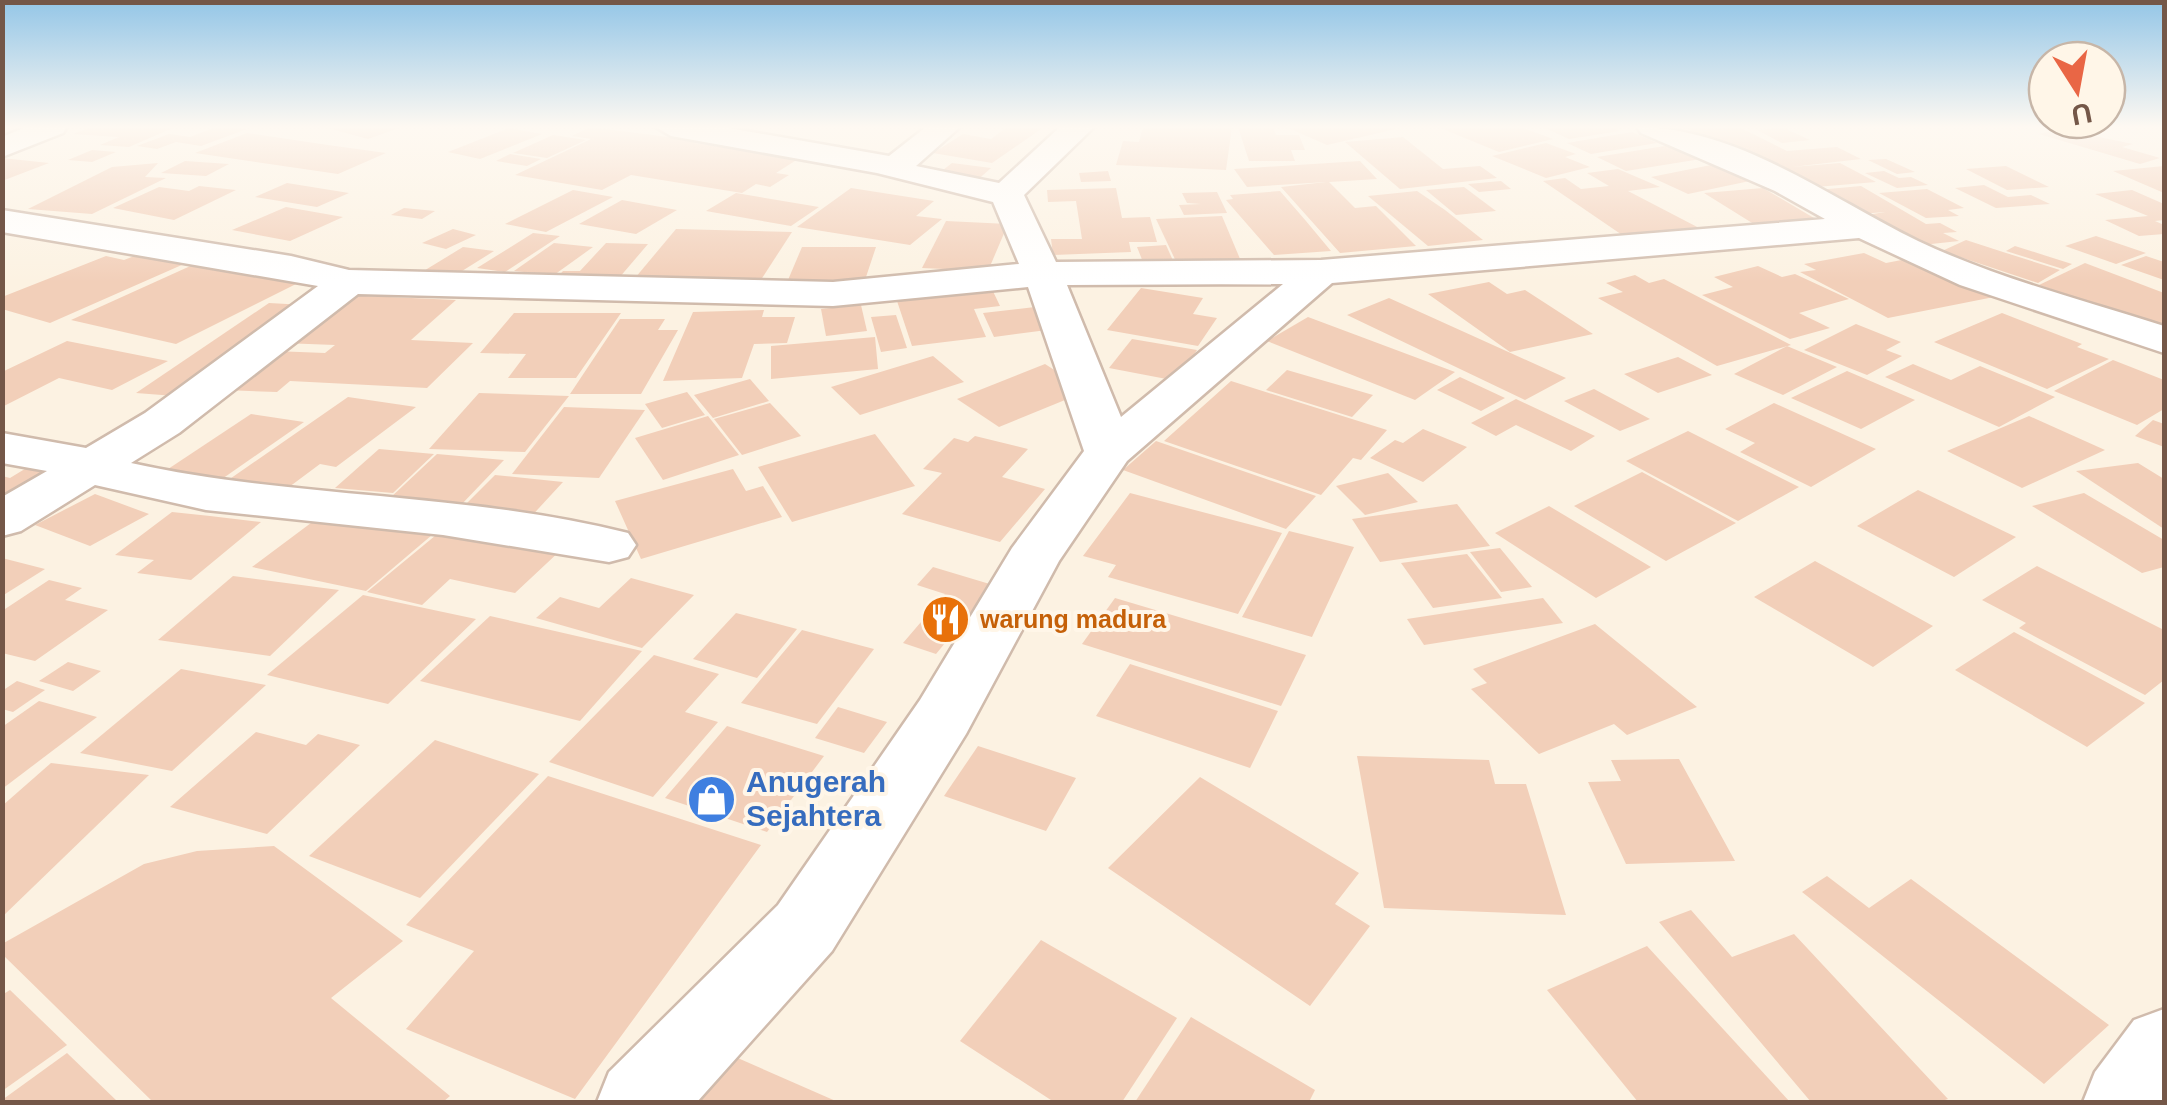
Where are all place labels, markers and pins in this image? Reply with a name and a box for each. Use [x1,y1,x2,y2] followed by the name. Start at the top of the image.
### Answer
[919,593,971,645] restaurant icon: warung madura
[979,605,1167,633] place label: warung madura
[746,765,886,832] place label: Anugerah Sejahtera
[685,773,737,825] shop icon: Anugerah Sejahtera

